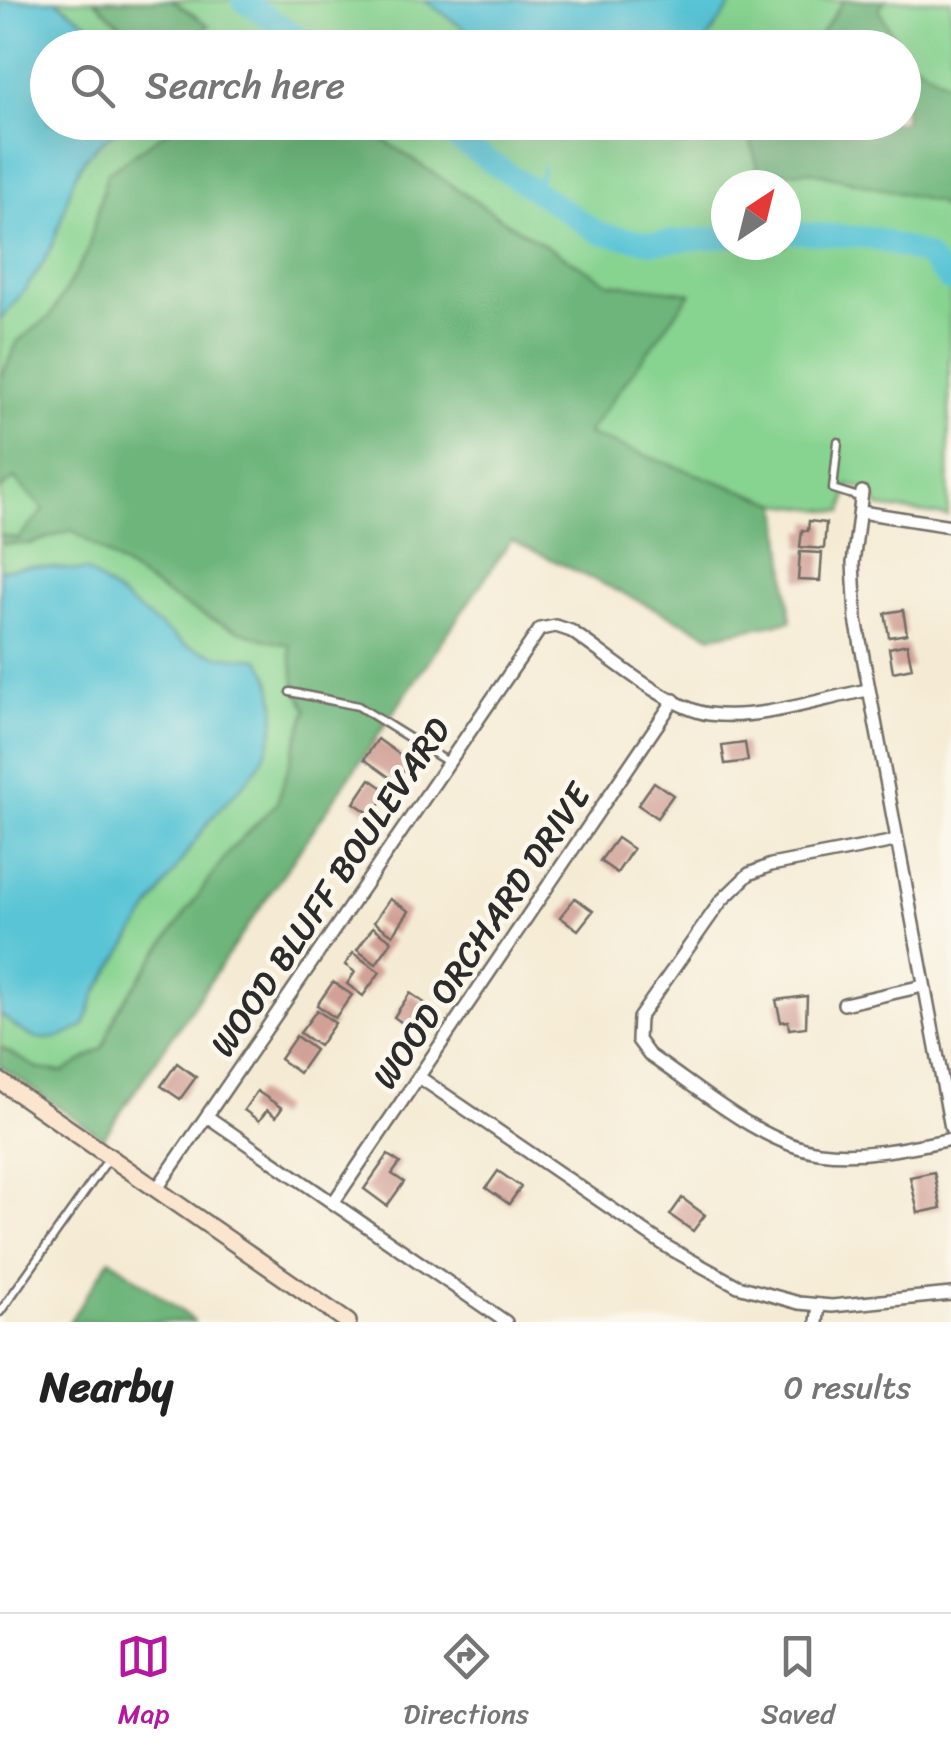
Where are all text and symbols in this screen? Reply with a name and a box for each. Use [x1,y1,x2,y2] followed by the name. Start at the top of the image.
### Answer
[30,30,921,140] search box
[145,52,345,119] text: Search here
[65,58,120,113] icon: search
[711,170,801,260] north arrow
[193,704,467,1070] street label: WOOD BLUFF BOULEVARD
[355,768,609,1102] street label: WOOD ORCHARD DRIVE
[40,1350,173,1424] text: Nearby
[783,1359,911,1416] text: 0 results
[116,1629,171,1738] tab: Map
[403,1629,529,1738] tab: Directions
[761,1629,835,1738] tab: Saved

